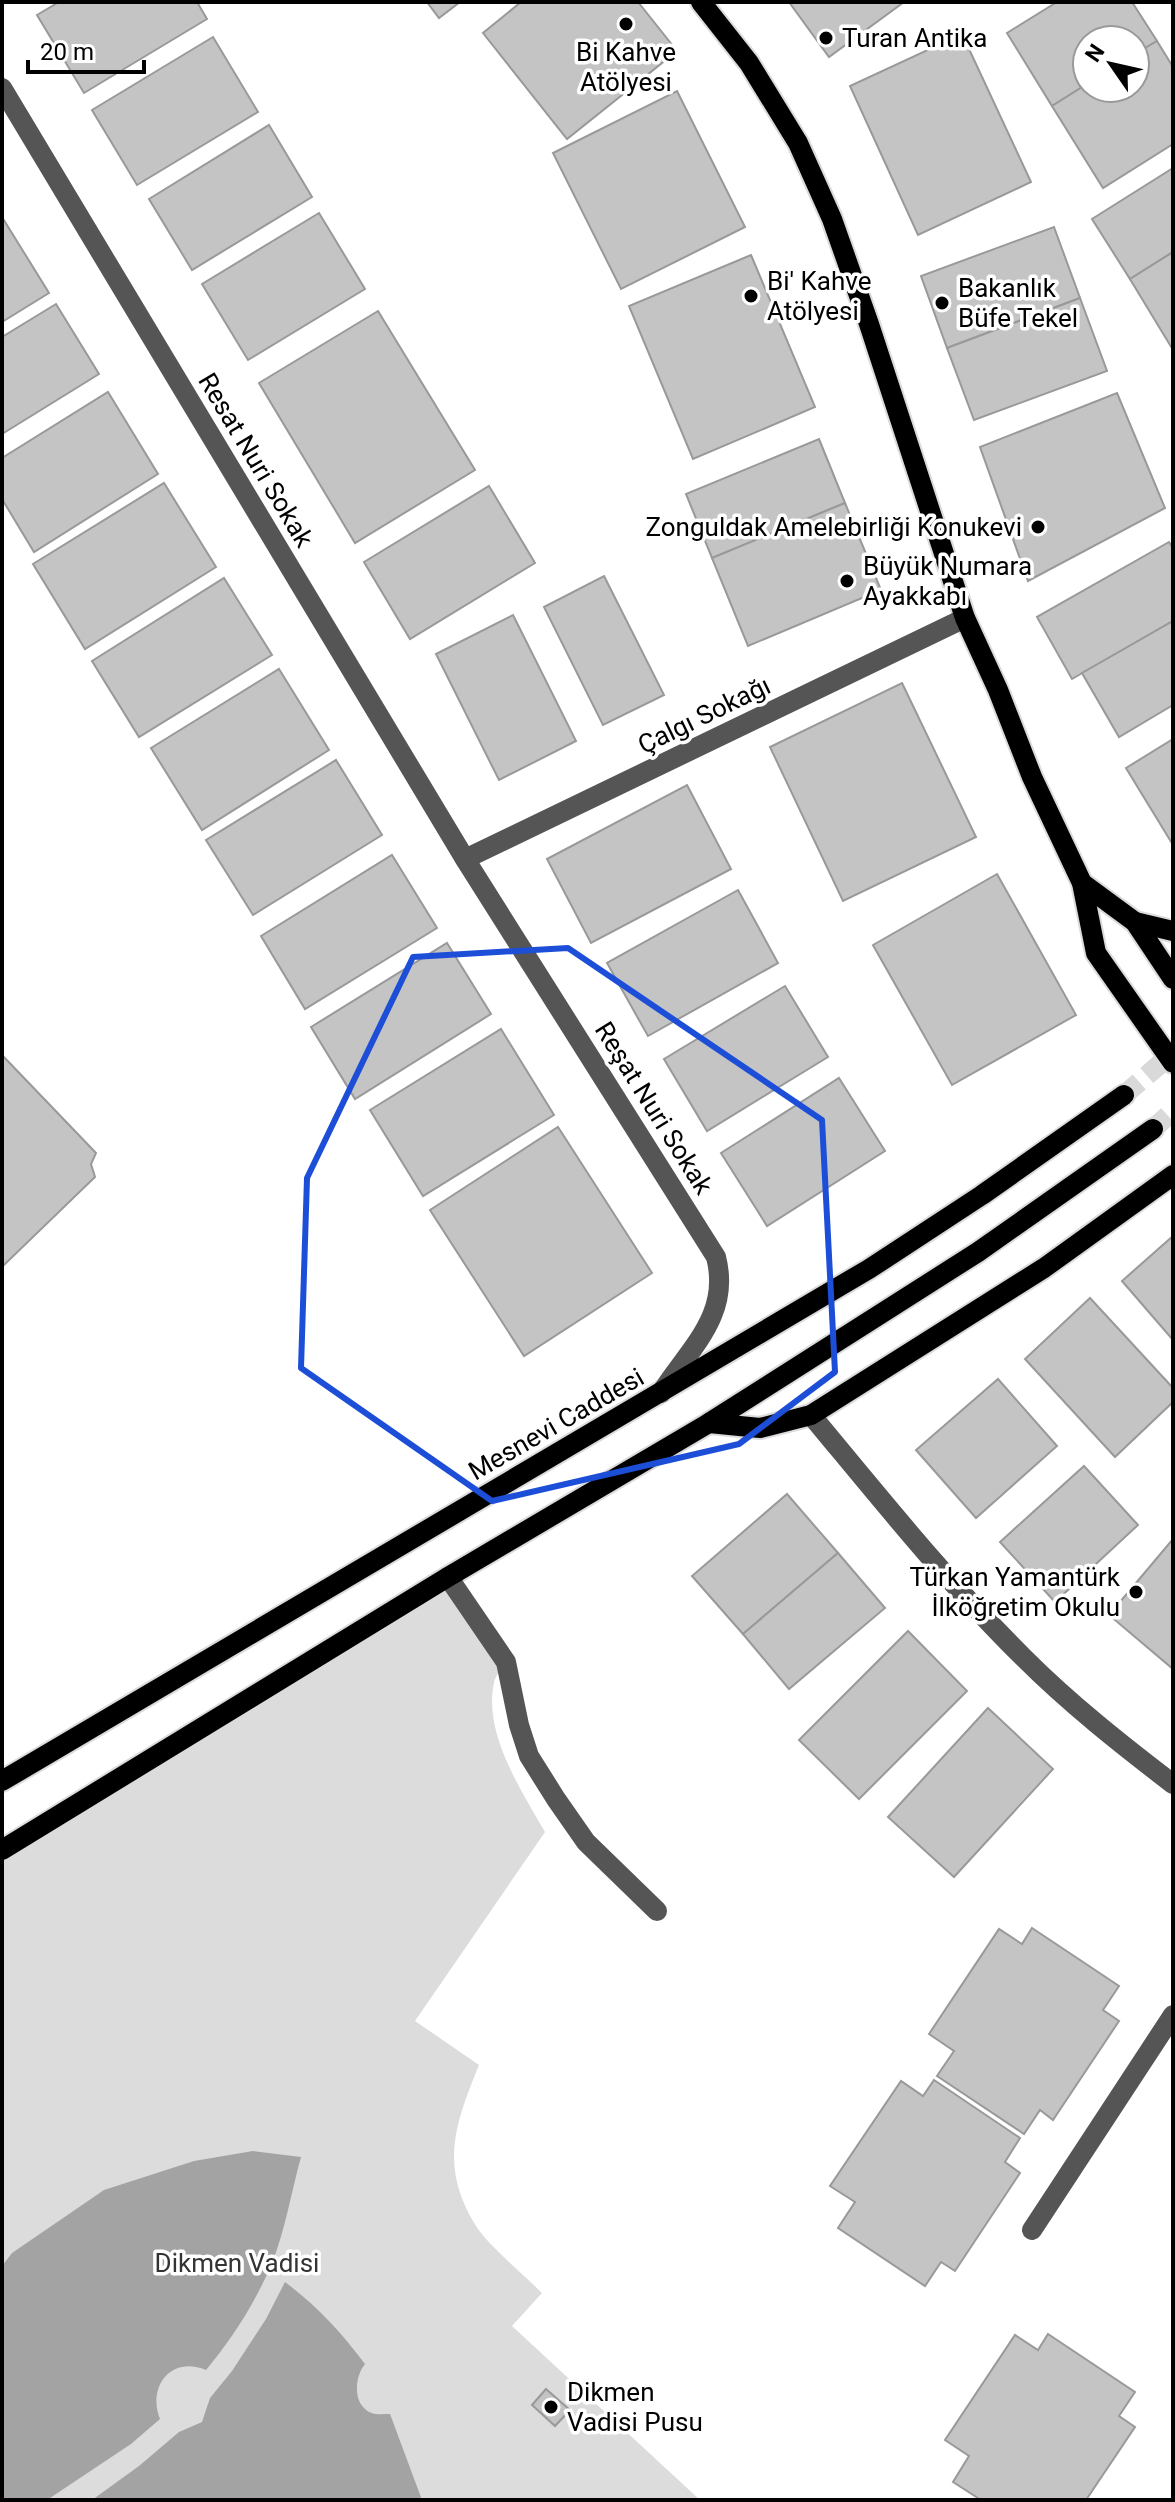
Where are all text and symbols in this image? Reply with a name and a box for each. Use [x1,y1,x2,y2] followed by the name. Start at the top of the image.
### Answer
[617,15,635,33] marker: Bi Kahve Atölyesi
[842,23,987,53] place label: Turan Antika
[28,24,144,74] scale bar
[1071,24,1151,104] north arrow
[817,29,835,47] marker: Turan Antika
[576,37,676,97] place label: Bi Kahve Atölyesi
[40,38,94,66] text: 20 m
[1080,40,1110,67] text: N
[767,266,872,326] place label: Bi' Kahve Atölyesi
[958,273,1078,333] place label: Bakanlık Büfe Tekel
[742,287,760,305] marker: Bi' Kahve Atölyesi
[933,294,951,312] marker: Bakanlık Büfe Tekel
[192,368,320,553] street label: Resat Nuri Sokak
[645,512,1022,542] place label: Zonguldak Amelebirliği Konukevi
[1029,518,1047,536] marker: Zonguldak Amelebirliği Konukevi
[863,551,1032,611] place label: Büyük Numara Ayakkabı
[838,572,856,590] marker: Büyük Numara Ayakkabı
[633,670,775,760] street label: Çalgı Sokağı
[589,1016,719,1200] street label: Reşat Nuri Sokak
[463,1362,649,1486] street label: Mesnevi Caddesi
[909,1562,1121,1622] place label: Türkan Yamantürk İlköğretim Okulu
[1127,1583,1145,1601] marker: Türkan Yamantürk İlköğretim Okulu
[155,2248,319,2278] park label: Dikmen Vadisi
[567,2377,703,2437] place label: Dikmen Vadisi Pusu
[542,2398,560,2416] marker: Dikmen Vadisi Pusu

